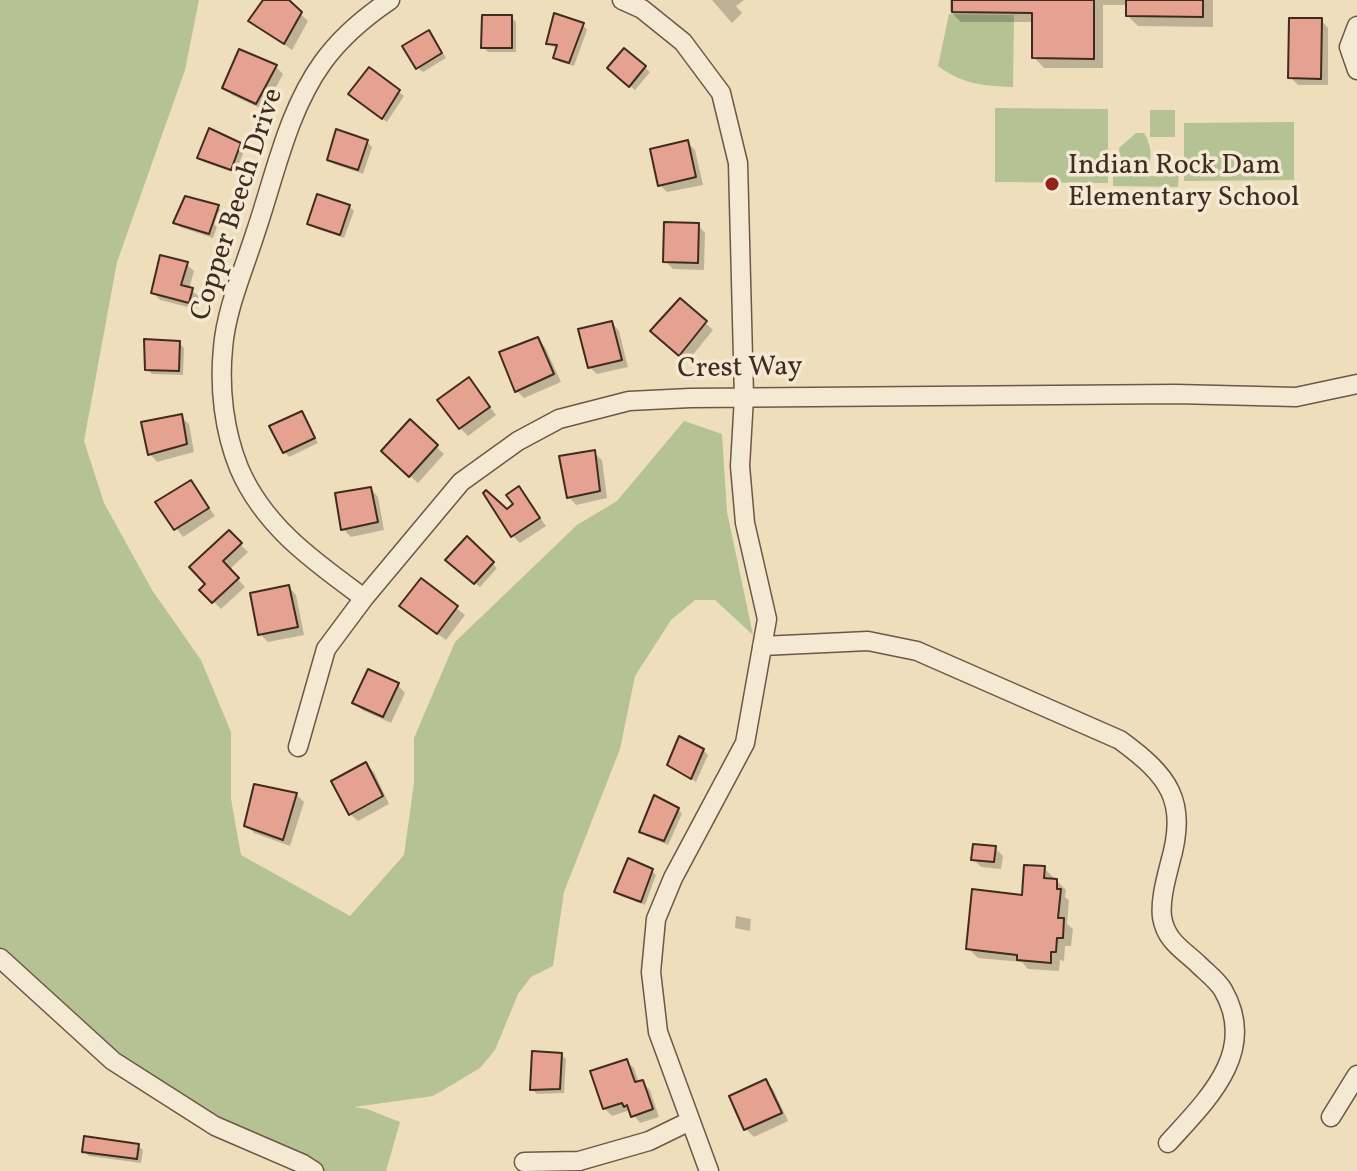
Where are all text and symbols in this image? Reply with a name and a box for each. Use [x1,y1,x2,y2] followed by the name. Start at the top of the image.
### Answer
[186,85,292,325] street label: Copper Beech Drive
[1068,151,1299,217] place label: Indian Rock Dam Elementary School
[1043,175,1061,193] marker: Indian Rock Dam Elementary School
[677,352,803,388] street label: Crest Way

